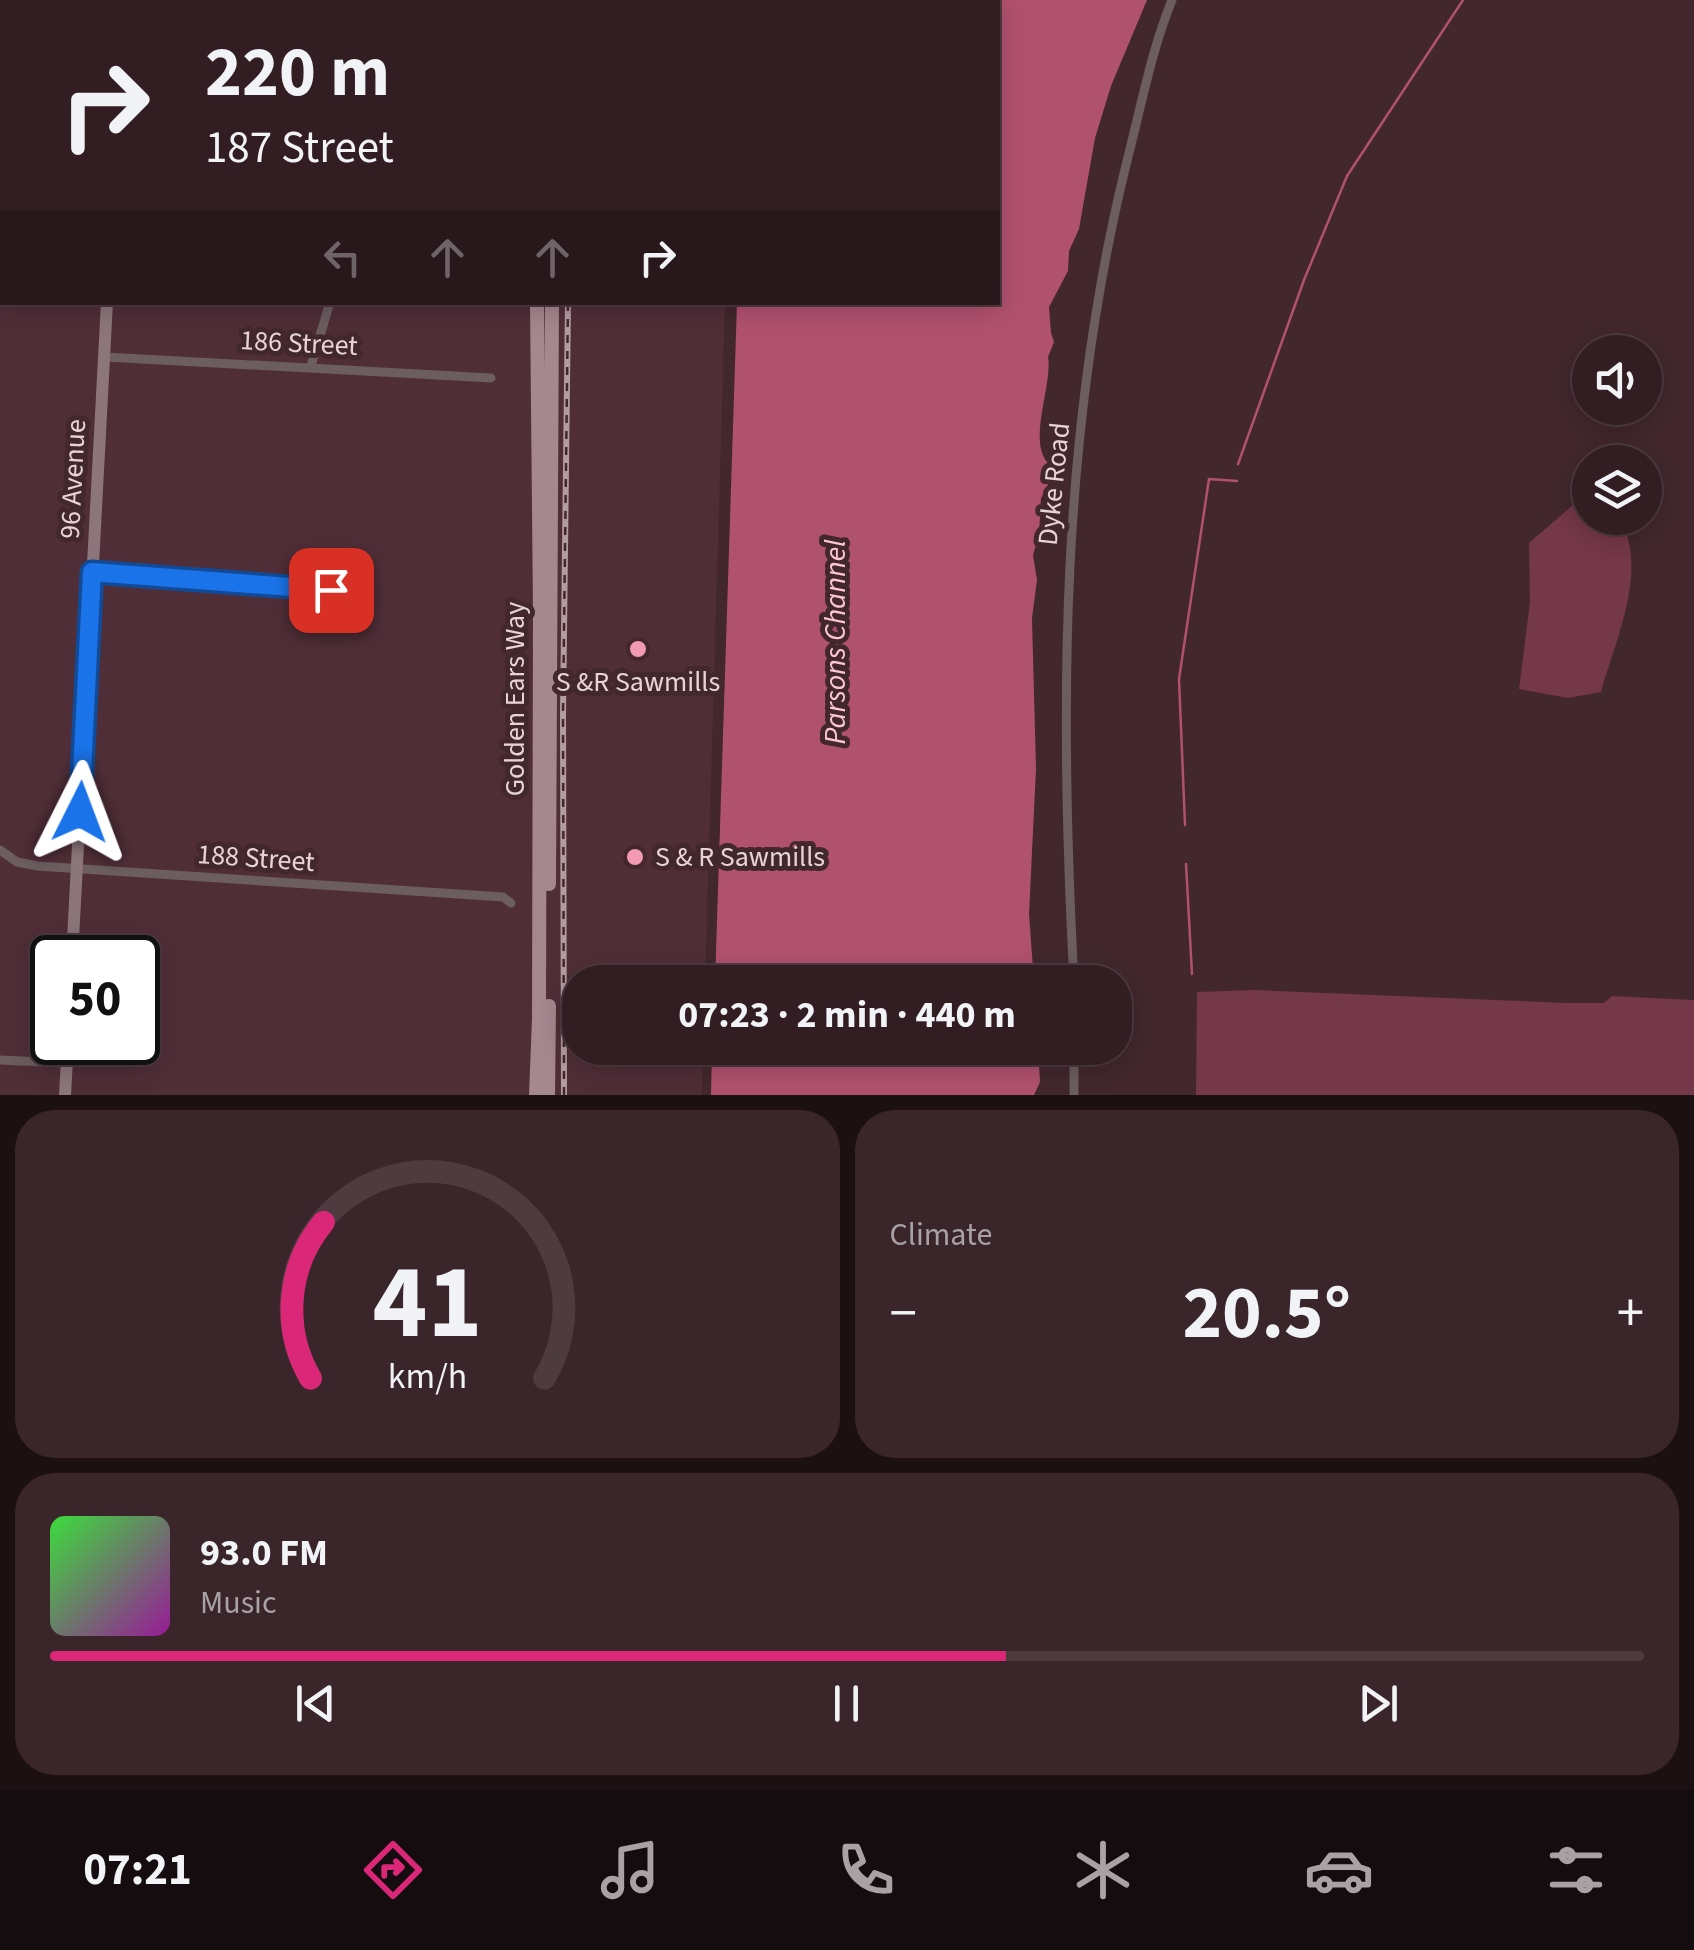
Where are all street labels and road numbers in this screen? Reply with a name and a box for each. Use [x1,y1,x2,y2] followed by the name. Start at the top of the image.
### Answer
[239,320,359,366] street label: 186 Street
[50,418,96,540] street label: 96 Avenue
[1028,421,1080,547] street label: Dyke Road
[495,602,535,796] street label: Golden Ears Way
[196,834,317,882] street label: 188 Street

